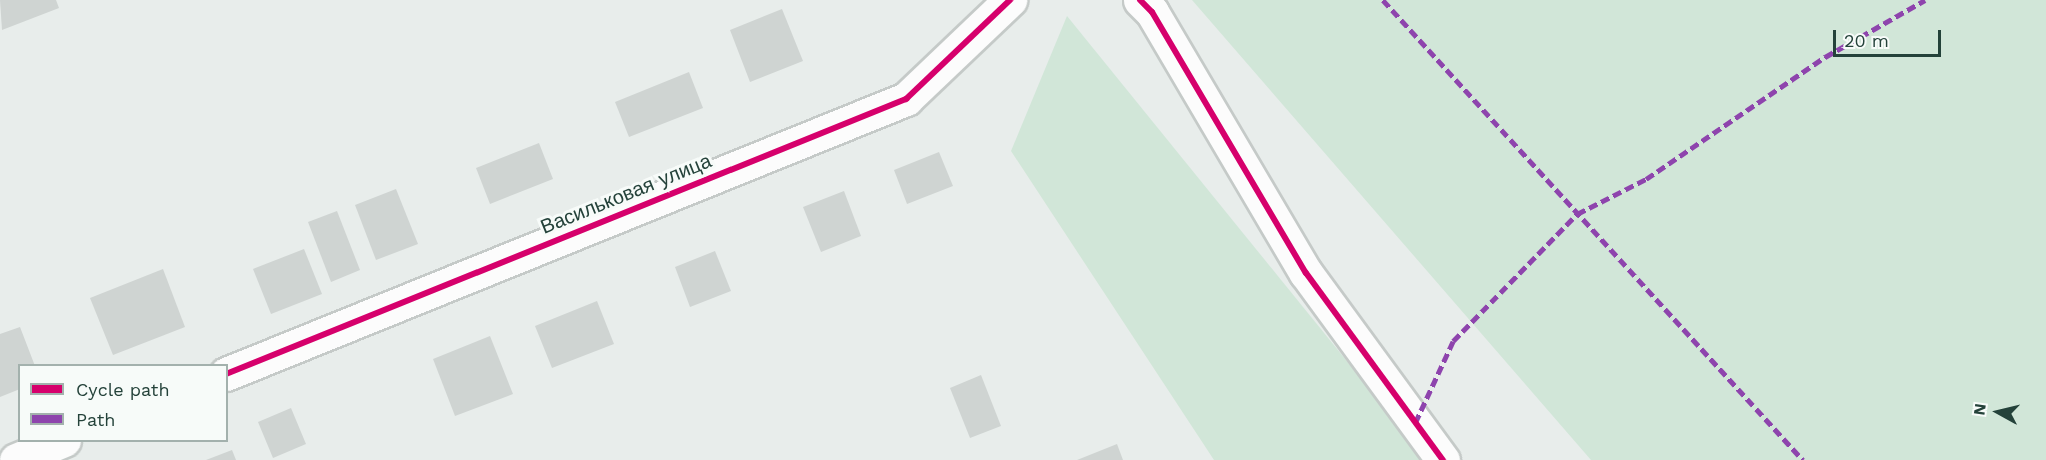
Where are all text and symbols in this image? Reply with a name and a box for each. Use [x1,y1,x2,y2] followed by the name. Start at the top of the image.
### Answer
[1836,18,1944,56] scale bar
[1844,30,1889,51] text: 20 m
[537,149,715,239] street label: Васильковая улица
[18,364,228,442] legend
[76,379,170,400] text: Cycle path
[1968,382,2028,442] north arrow
[1969,402,1990,417] text: N
[76,409,116,430] text: Path

